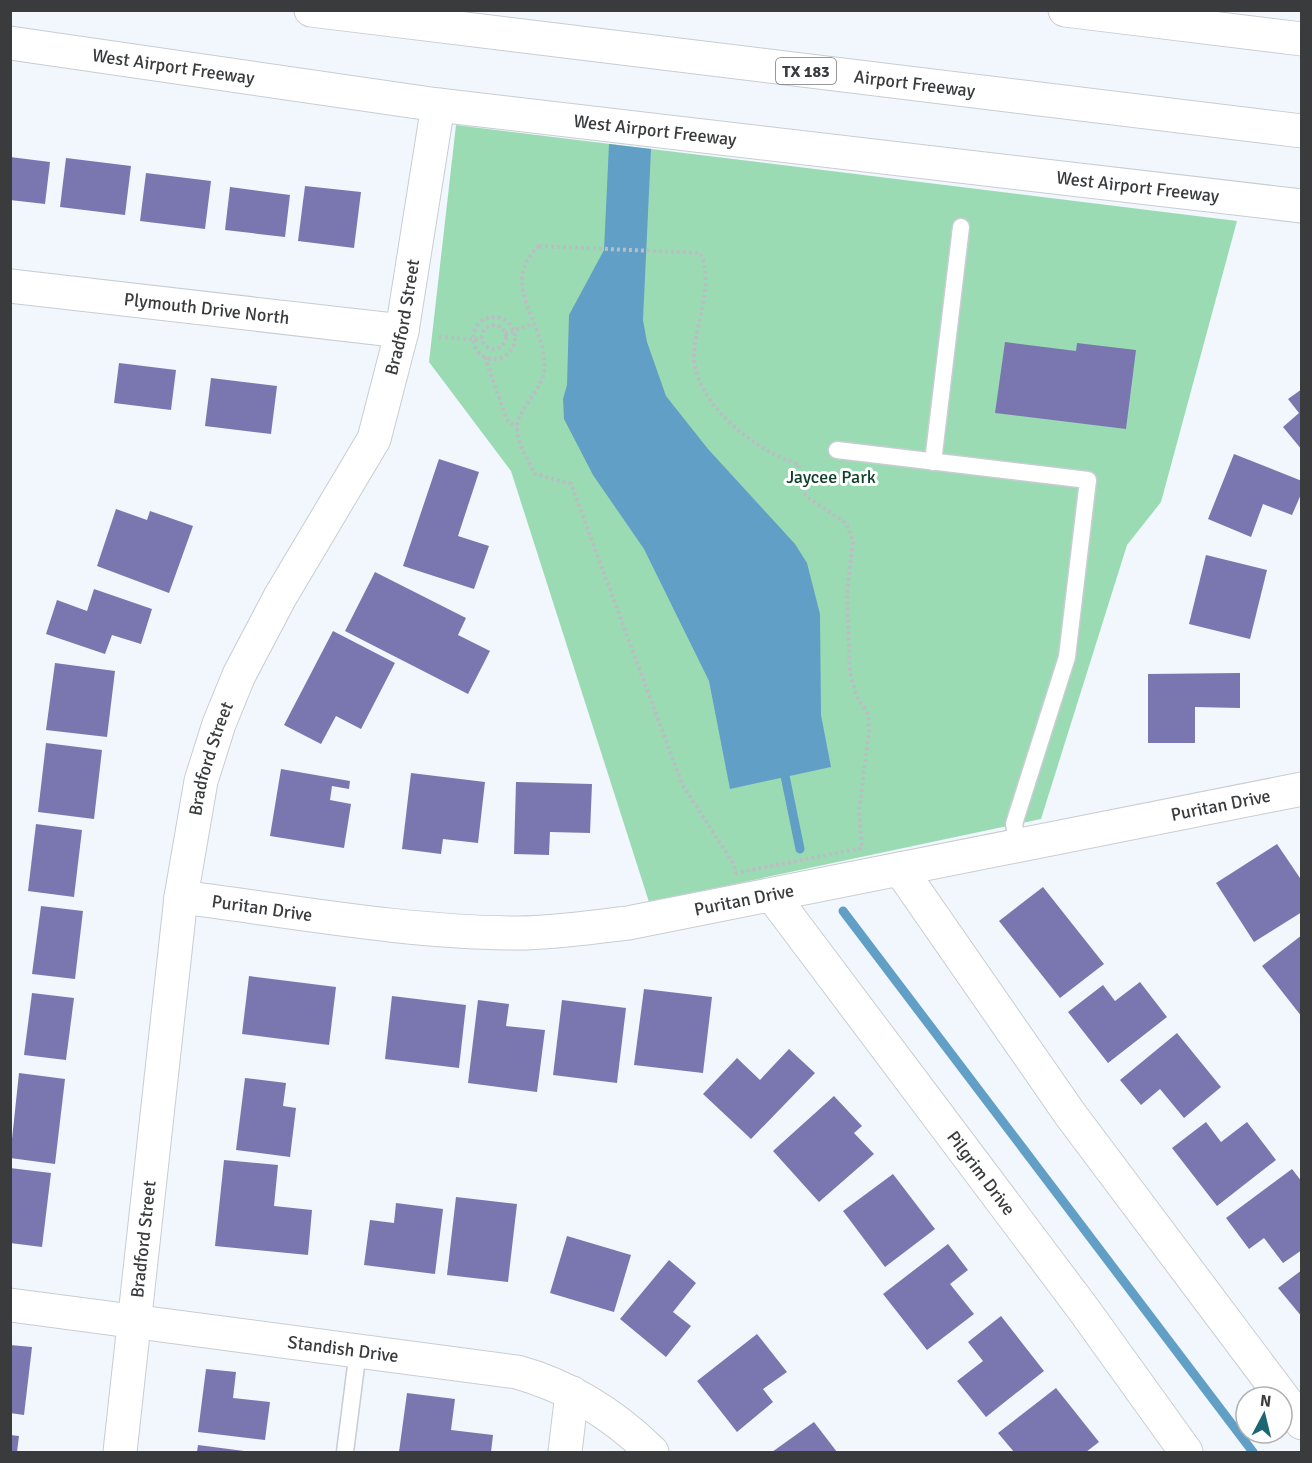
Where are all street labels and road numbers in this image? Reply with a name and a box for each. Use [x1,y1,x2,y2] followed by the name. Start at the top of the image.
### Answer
[91,44,256,89] street label: West Airport Freeway
[776,58,836,84] road number: TX 183
[853,65,977,102] street label: Airport Freeway
[572,110,738,151] street label: West Airport Freeway
[1055,166,1221,207] street label: West Airport Freeway
[380,258,424,378] street label: Bradford Street
[123,288,291,329] street label: Plymouth Drive North
[184,698,238,817] street label: Bradford Street
[1169,785,1272,826] street label: Puritan Drive
[692,879,796,921] street label: Puritan Drive
[210,890,314,926] street label: Puritan Drive
[942,1126,1020,1220] street label: Pilgrim Drive
[126,1179,161,1299] street label: Bradford Street
[286,1331,400,1367] street label: Standish Drive

